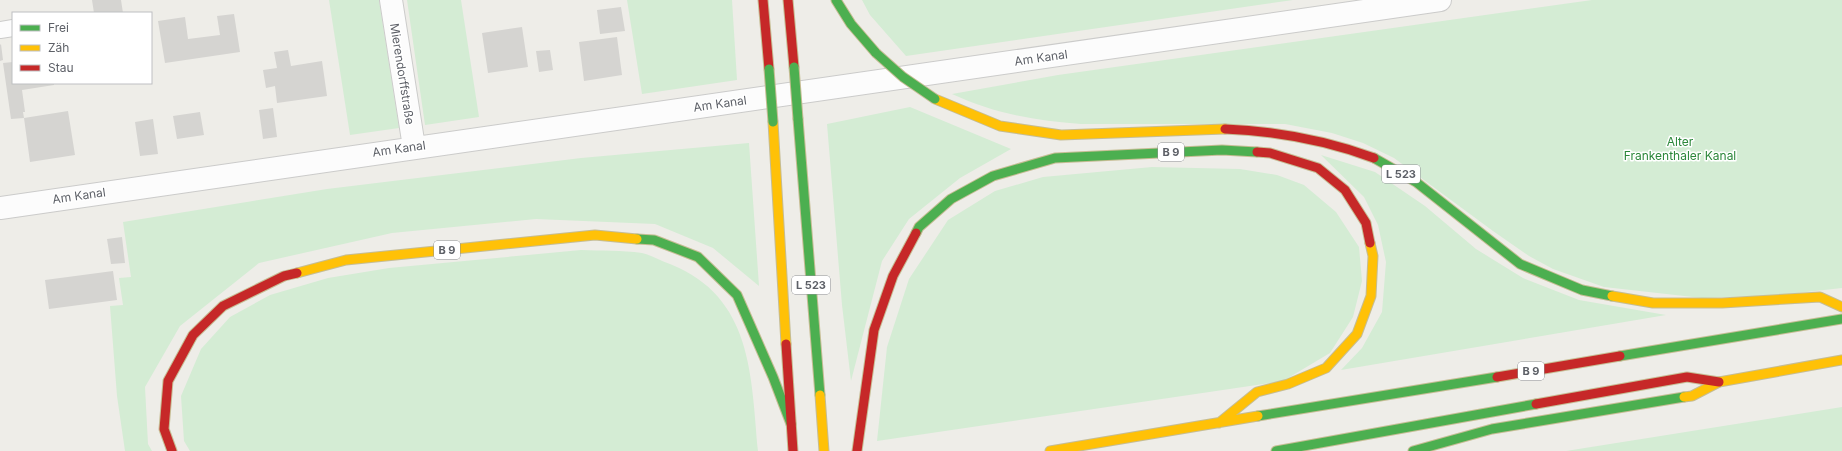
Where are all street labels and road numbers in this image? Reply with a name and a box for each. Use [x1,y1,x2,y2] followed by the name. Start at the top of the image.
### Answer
[387,22,418,126] street label: Mierendorffstraße
[1013,46,1069,69] street label: Am Kanal
[692,92,748,115] street label: Am Kanal
[371,137,427,160] street label: Am Kanal
[1158,143,1184,161] road number: B 9
[1382,165,1420,183] road number: L 523
[51,184,107,207] street label: Am Kanal
[434,241,460,259] road number: B 9
[792,276,830,294] road number: L 523
[1518,362,1544,380] road number: B 9

